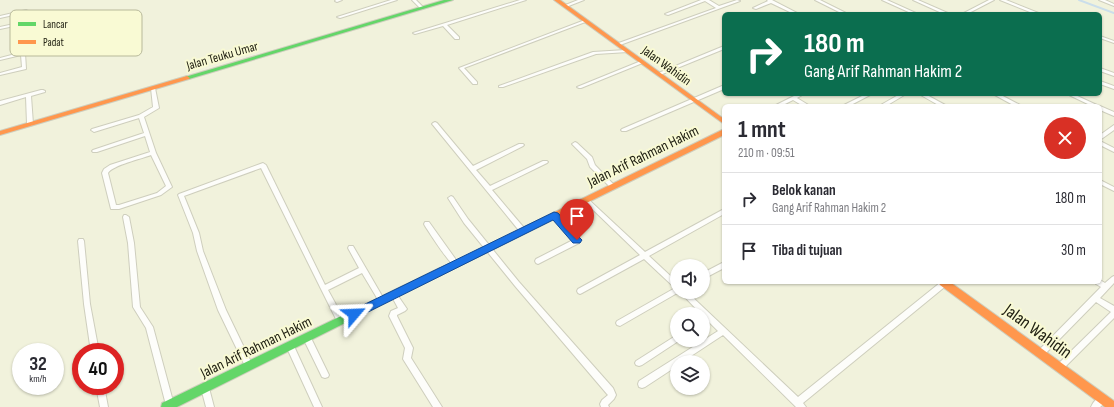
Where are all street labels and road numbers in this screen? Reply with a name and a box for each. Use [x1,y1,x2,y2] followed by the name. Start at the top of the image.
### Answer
[184,38,260,74] street label: Jalan Teuku Umar
[638,42,694,89] street label: Jalan Wahidin
[584,121,702,192] street label: Jalan Arif Rahman Hakim
[999,299,1076,363] street label: Jalan Wahidin
[197,312,315,383] street label: Jalan Arif Rahman Hakim

